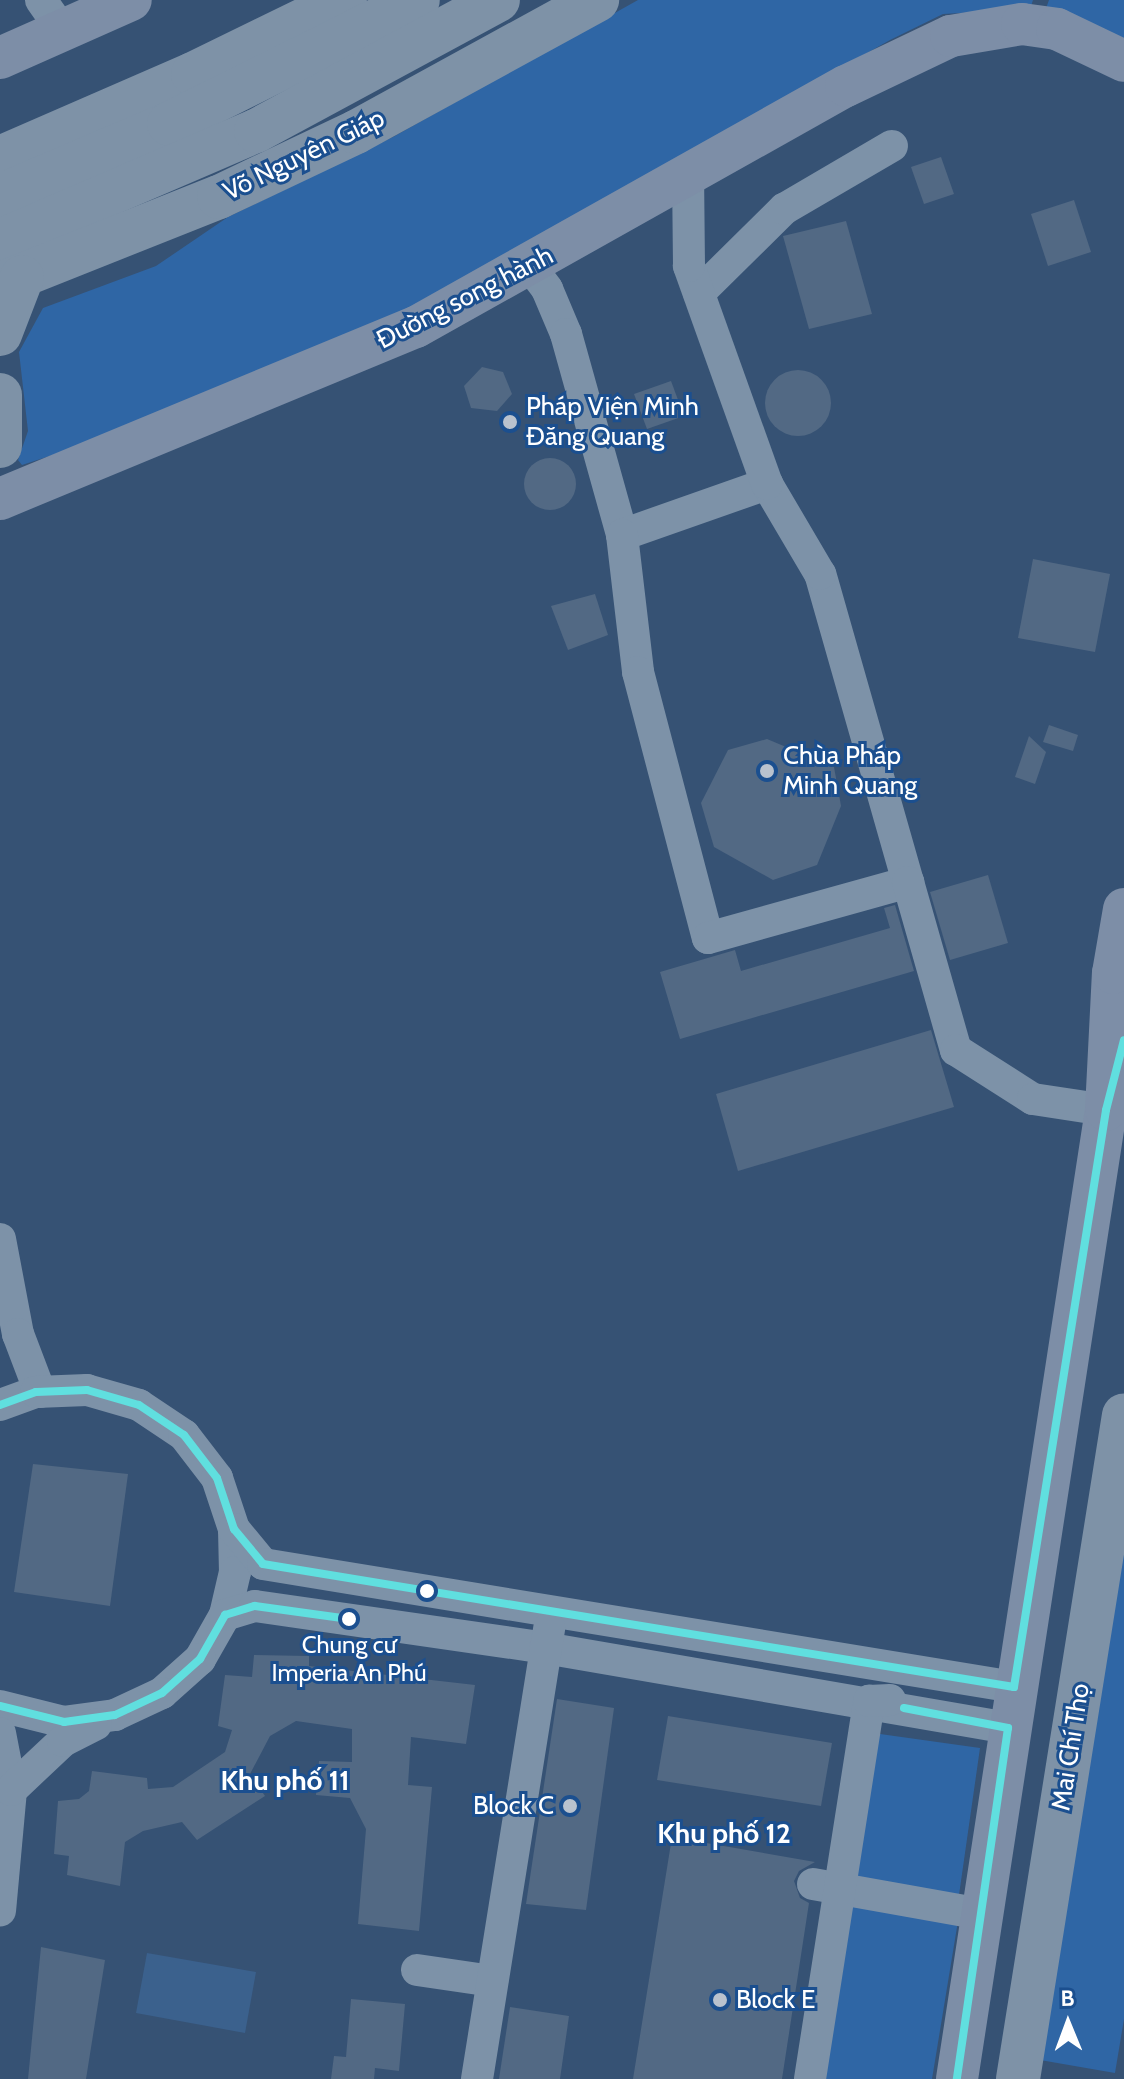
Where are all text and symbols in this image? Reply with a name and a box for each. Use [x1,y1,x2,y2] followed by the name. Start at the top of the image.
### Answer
[218,103,390,207] street label: Võ Nguyên Giáp
[372,240,558,356] street label: Đường song hành
[526,391,699,452] place label: Pháp Viện Minh Đăng Quang
[501,413,519,431] marker: Pháp Viện Minh Đăng Quang
[783,740,917,802] place label: Chùa Pháp Minh Quang
[758,762,776,780] marker: Chùa Pháp Minh Quang
[419,1583,435,1599] unlabelled marker
[341,1611,357,1627] marker: Chung cư Imperia An Phú
[272,1631,426,1687] place label: Chung cư Imperia An Phú
[1046,1681,1096,1813] street label: Mai Chí Thọ
[221,1763,349,1797] district label: Khu phố 11
[473,1790,554,1822] place label: Block C
[561,1797,579,1815] marker: Block C
[657,1816,791,1850] district label: Khu phố 12
[1028,1983,1108,2063] north arrow
[736,1984,815,2016] place label: Block E
[1060,1985,1075,2012] text: B
[711,1991,729,2009] marker: Block E

